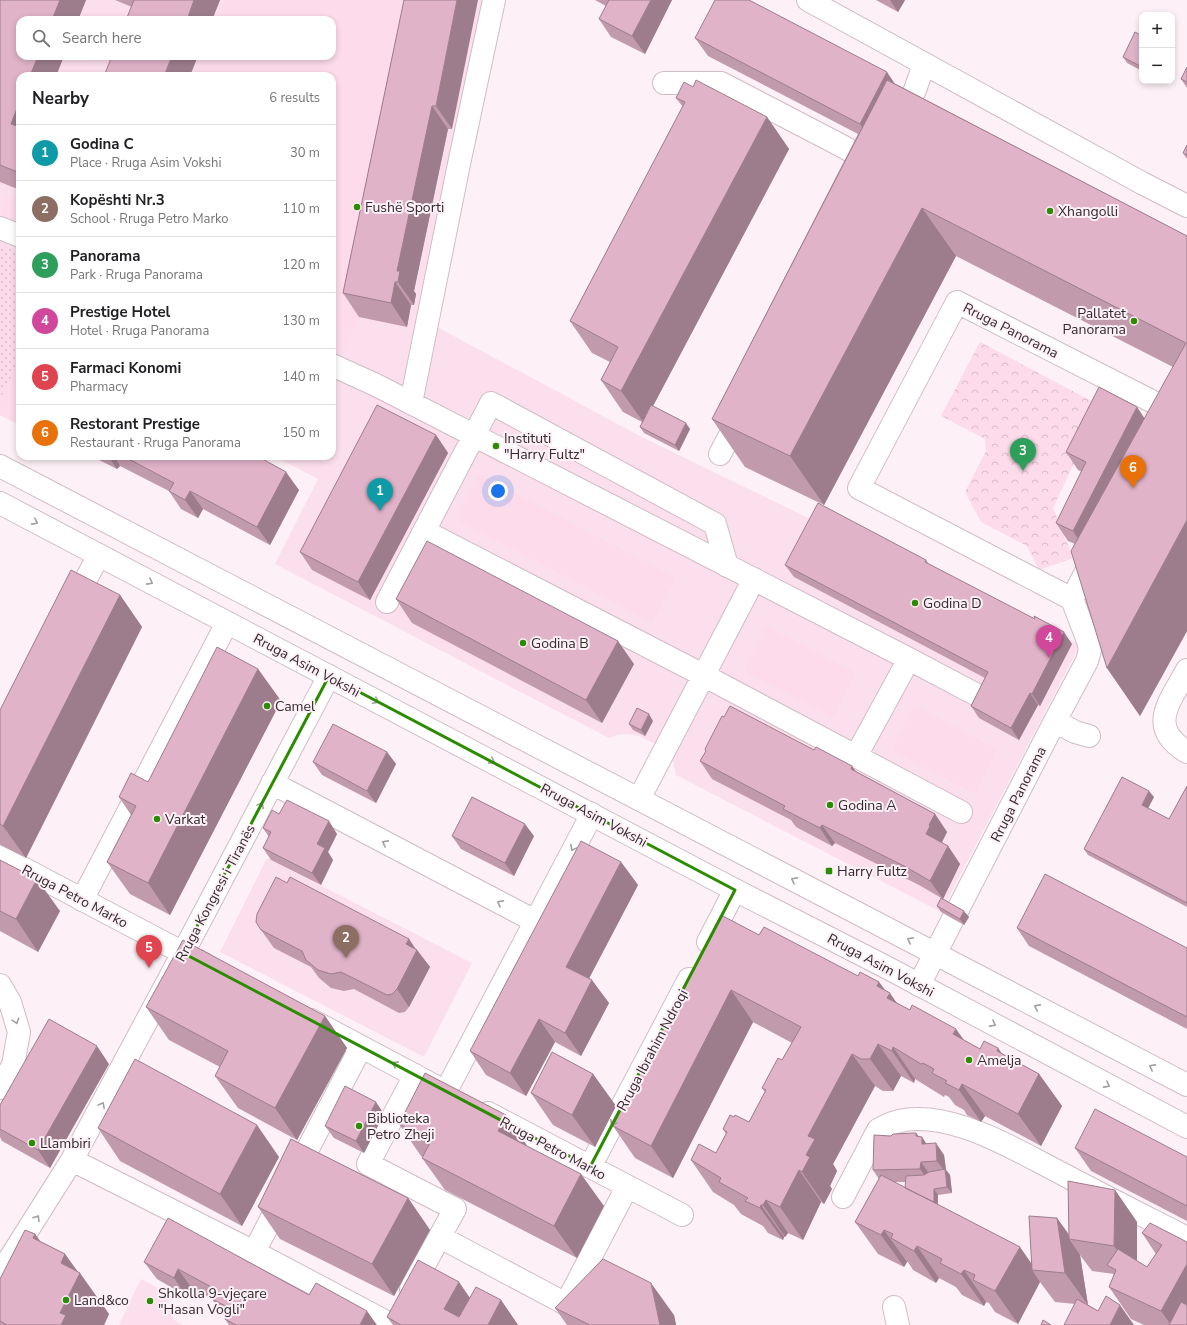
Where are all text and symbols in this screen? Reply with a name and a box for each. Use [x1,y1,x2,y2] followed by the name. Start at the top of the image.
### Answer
[1139,12,1175,84] map controls
[1139,12,1175,48] button: +
[16,16,336,60] search box
[30,27,52,49] icon: search
[62,28,142,48] text: Search here
[1139,48,1175,84] button: −
[32,87,89,110] text: Nearby
[269,89,320,107] text: 6 results
[70,134,134,154] text: Godina C
[41,144,49,162] text: 1
[290,144,320,162] text: 30 m
[70,154,222,172] text: Place · Rruga Asim Vokshi
[70,190,165,210] text: Kopështi Nr.3
[365,198,444,217] place label: Fushë Sporti
[41,200,49,218] text: 2
[282,200,320,218] text: 110 m
[352,202,362,212] marker: Fushë Sporti
[1058,202,1118,221] place label: Xhangolli
[1045,206,1055,216] marker: Xhangolli
[70,210,229,228] text: School · Rruga Petro Marko
[70,246,140,266] text: Panorama
[41,256,49,274] text: 3
[282,256,320,274] text: 120 m
[70,266,203,284] text: Park · Rruga Panorama
[960,298,1062,363] street label: Rruga Panorama
[70,302,170,322] text: Prestige Hotel
[1063,304,1126,339] place label: Pallatet Panorama
[41,312,49,330] text: 4
[282,312,320,330] text: 130 m
[1129,316,1139,326] marker: Pallatet Panorama
[70,322,209,340] text: Hotel · Rruga Panorama
[70,358,181,378] text: Farmaci Konomi
[41,368,49,386] text: 5
[282,368,320,386] text: 140 m
[70,378,128,396] text: Pharmacy
[70,414,200,434] text: Restorant Prestige
[41,424,49,442] text: 6
[282,424,320,442] text: 150 m
[504,429,585,464] place label: Instituti "Harry Fultz"
[70,434,241,452] text: Restaurant · Rruga Panorama
[1010,438,1036,471] pin: 3
[491,441,501,451] marker: Instituti "Harry Fultz"
[1120,455,1146,488] pin: 6
[367,478,393,511] pin: 1
[488,481,508,501] your location
[30,517,38,524] one-way arrow
[145,578,153,585] one-way arrow
[923,594,982,613] place label: Godina D
[910,598,920,608] marker: Godina D
[1036,625,1062,658] pin: 4
[250,629,364,702] street label: Rruga Asim Vokshi
[531,634,589,653] place label: Godina B
[518,638,528,648] marker: Godina B
[372,696,380,704] one-way arrow
[275,697,316,716] place label: Camel
[262,701,272,711] marker: Camel
[986,743,1051,845] street label: Rruga Panorama
[487,756,495,764] one-way arrow
[537,779,651,852] street label: Rruga Asim Vokshi
[838,796,897,815] place label: Godina A
[825,800,835,810] marker: Godina A
[256,802,264,809] one-way arrow
[164,810,206,829] place label: Varkat
[152,814,162,824] marker: Varkat
[171,821,260,965] street label: Rruga Kongresi i Tiranës
[382,840,389,847] one-way arrow
[570,844,578,851] one-way arrow
[18,860,131,933] street label: Rruga Petro Marko
[837,862,908,881] place label: Harry Fultz
[824,866,834,876] marker: Harry Fultz
[791,877,799,885] one-way arrow
[497,900,504,908] one-way arrow
[333,925,359,958] pin: 2
[824,929,938,1002] street label: Rruga Asim Vokshi
[136,935,162,968] pin: 5
[907,937,914,945] one-way arrow
[612,986,693,1114] street label: Rruga Ibrahim Ndroqi
[1034,1004,1041,1012] one-way arrow
[11,1017,20,1024] one-way arrow
[988,1019,996,1027] one-way arrow
[977,1051,1022,1070] place label: Amelja
[964,1055,974,1065] marker: Amelja
[391,1061,399,1069] one-way arrow
[1149,1065,1157,1072] one-way arrow
[1103,1081,1111,1088] one-way arrow
[97,1102,104,1109] one-way arrow
[367,1109,434,1144] place label: Biblioteka Petro Zheji
[496,1112,609,1185] street label: Rruga Petro Marko
[611,1118,618,1126] one-way arrow
[354,1121,364,1131] marker: Biblioteka Petro Zheji
[40,1134,91,1153] place label: Llambiri
[27,1138,37,1148] marker: Llambiri
[32,1215,39,1222] one-way arrow
[158,1284,267,1319] place label: Shkolla 9-vjeçare "Hasan Vogli"
[74,1291,129,1310] place label: Land&co
[61,1295,71,1305] marker: Land&co
[145,1296,155,1306] marker: Shkolla 9-vjeçare "Hasan Vogli"

